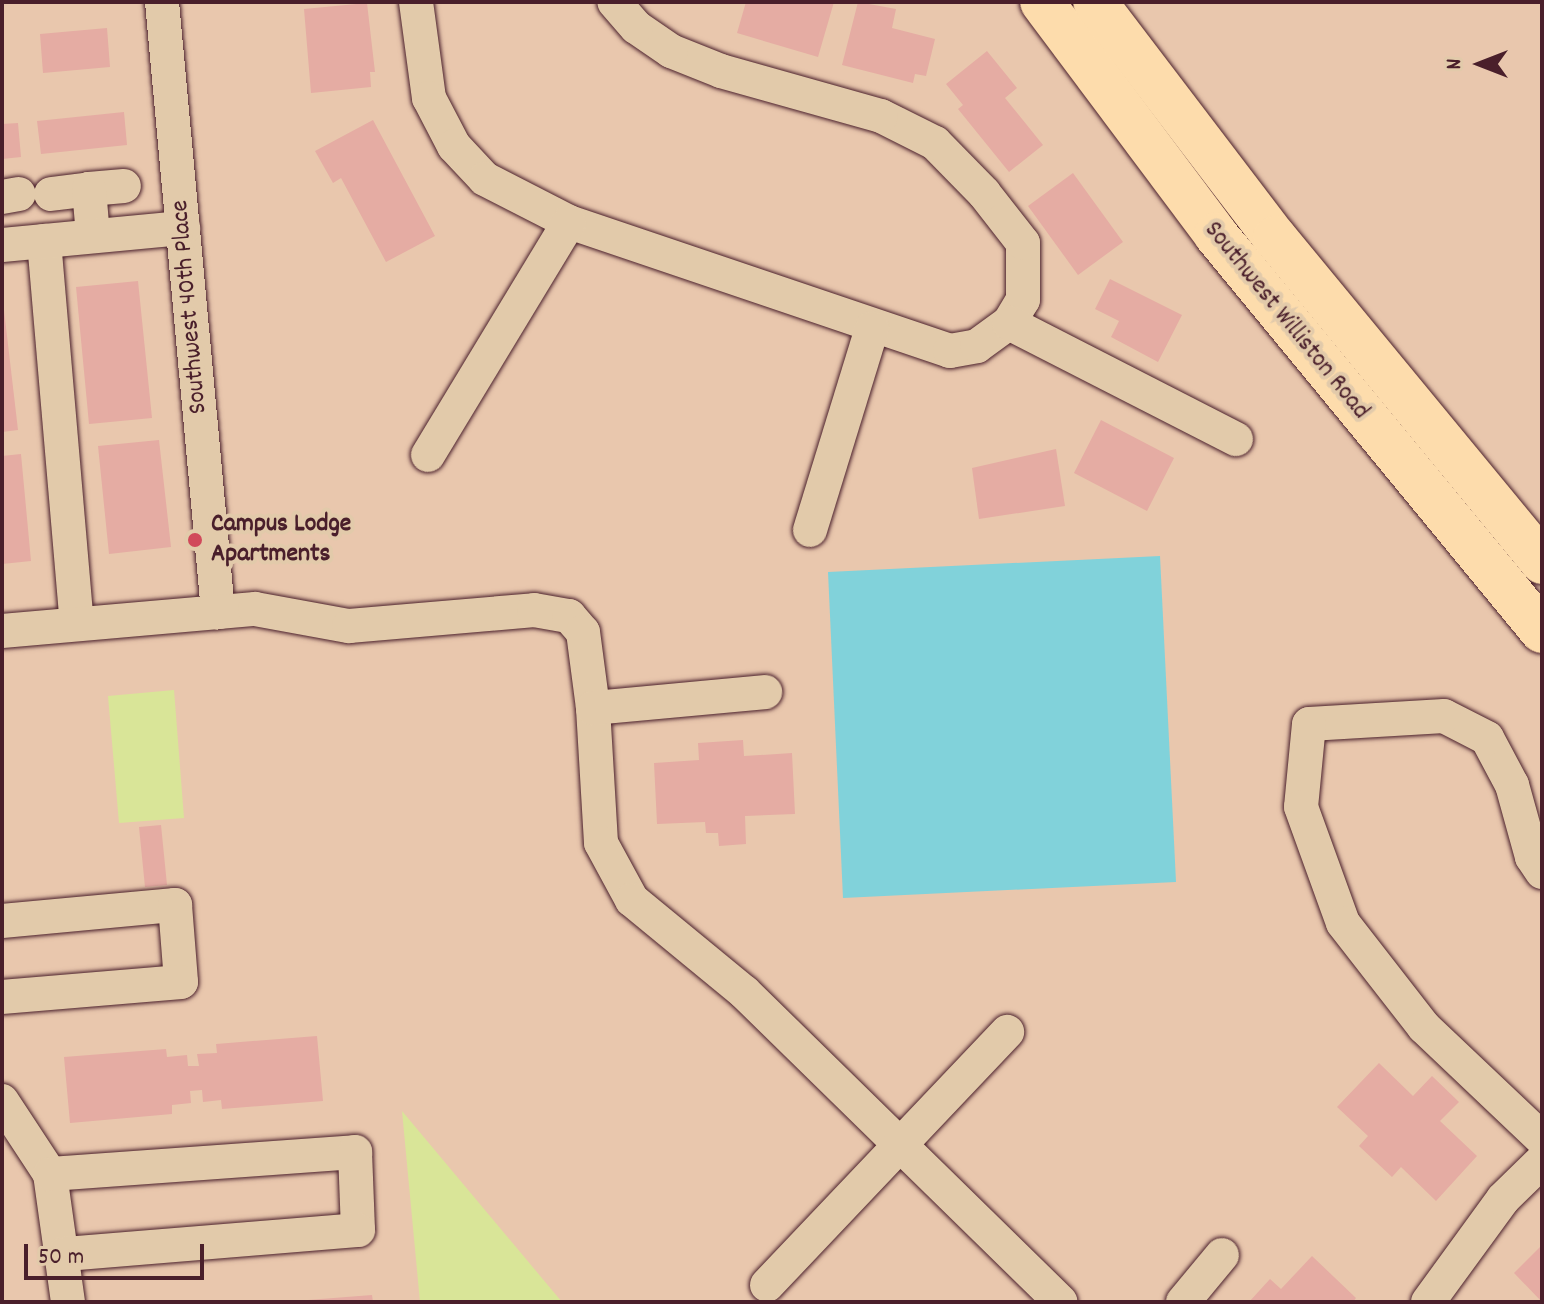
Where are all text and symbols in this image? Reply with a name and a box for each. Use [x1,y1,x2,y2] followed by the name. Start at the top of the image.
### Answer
[1440,24,1520,104] north arrow
[1440,59,1471,69] text: N
[165,199,215,415] street label: Southwest 40th Place
[1196,216,1376,426] street label: Southwest Williston Road
[211,509,351,570] place label: Campus Lodge Apartments
[186,531,204,549] marker: Campus Lodge Apartments
[28,1228,208,1278] scale bar
[38,1241,84,1275] text: 50 m

